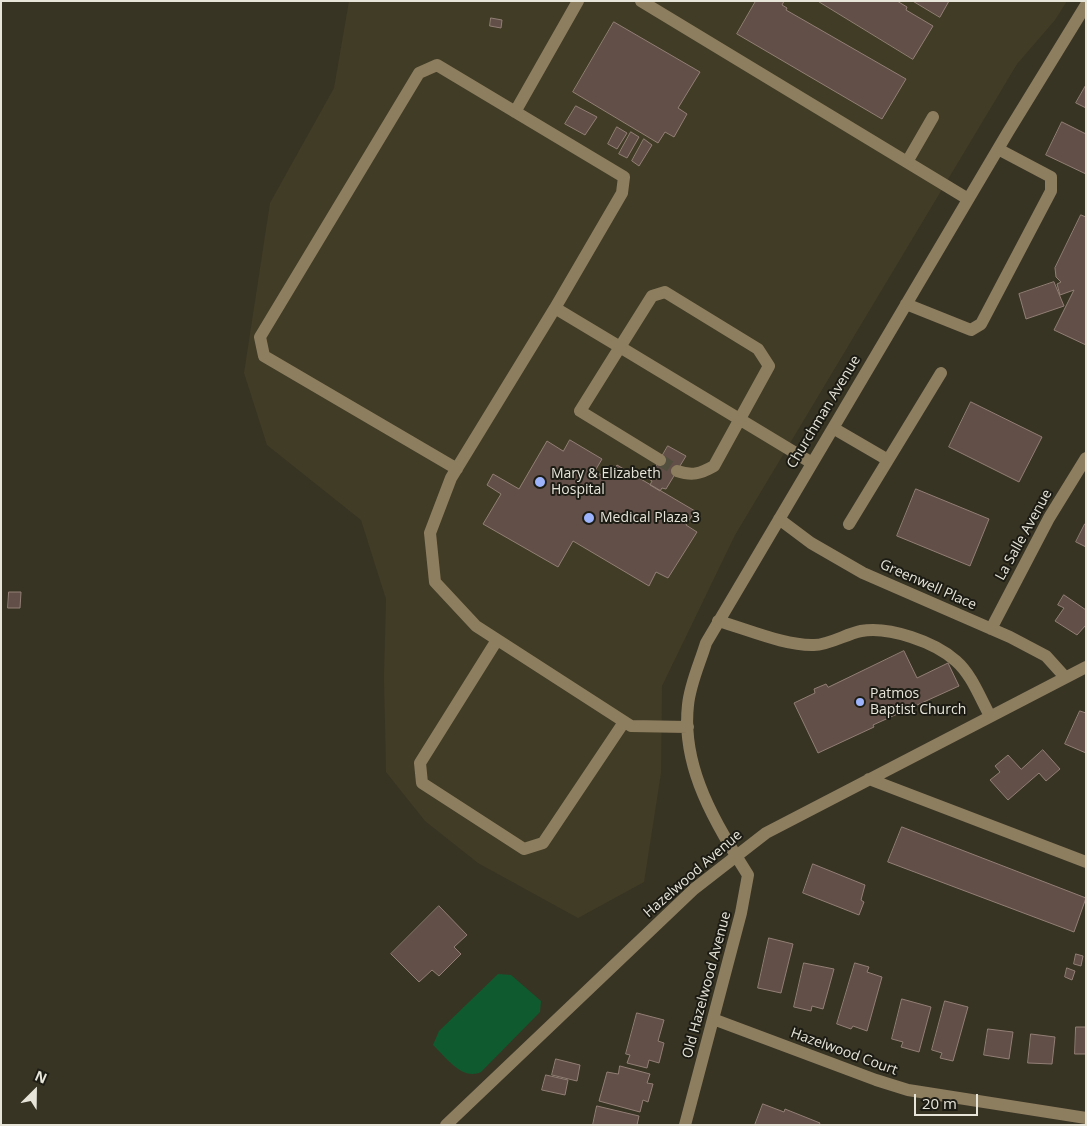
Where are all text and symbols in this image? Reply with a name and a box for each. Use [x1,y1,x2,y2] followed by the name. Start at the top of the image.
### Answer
[784,353,864,471] street label: Churchman Avenue
[551,466,661,498] place label: Mary & Elizabeth Hospital
[533,475,547,489] marker: Mary & Elizabeth Hospital
[992,487,1056,583] street label: La Salle Avenue
[600,510,700,526] place label: Medical Plaza 3
[582,511,596,525] marker: Medical Plaza 3
[877,556,979,614] street label: Greenwell Place
[870,686,966,719] place label: Patmos Baptist Church
[854,696,866,708] marker: Patmos Baptist Church
[640,827,746,921] street label: Hazelwood Avenue
[679,910,735,1060] street label: Old Hazelwood Avenue
[788,1025,900,1079] street label: Hazelwood Court
[10,1066,60,1116] north arrow
[32,1066,50,1088] text: N
[917,1084,981,1116] scale bar
[922,1093,957,1113] text: 20 m

